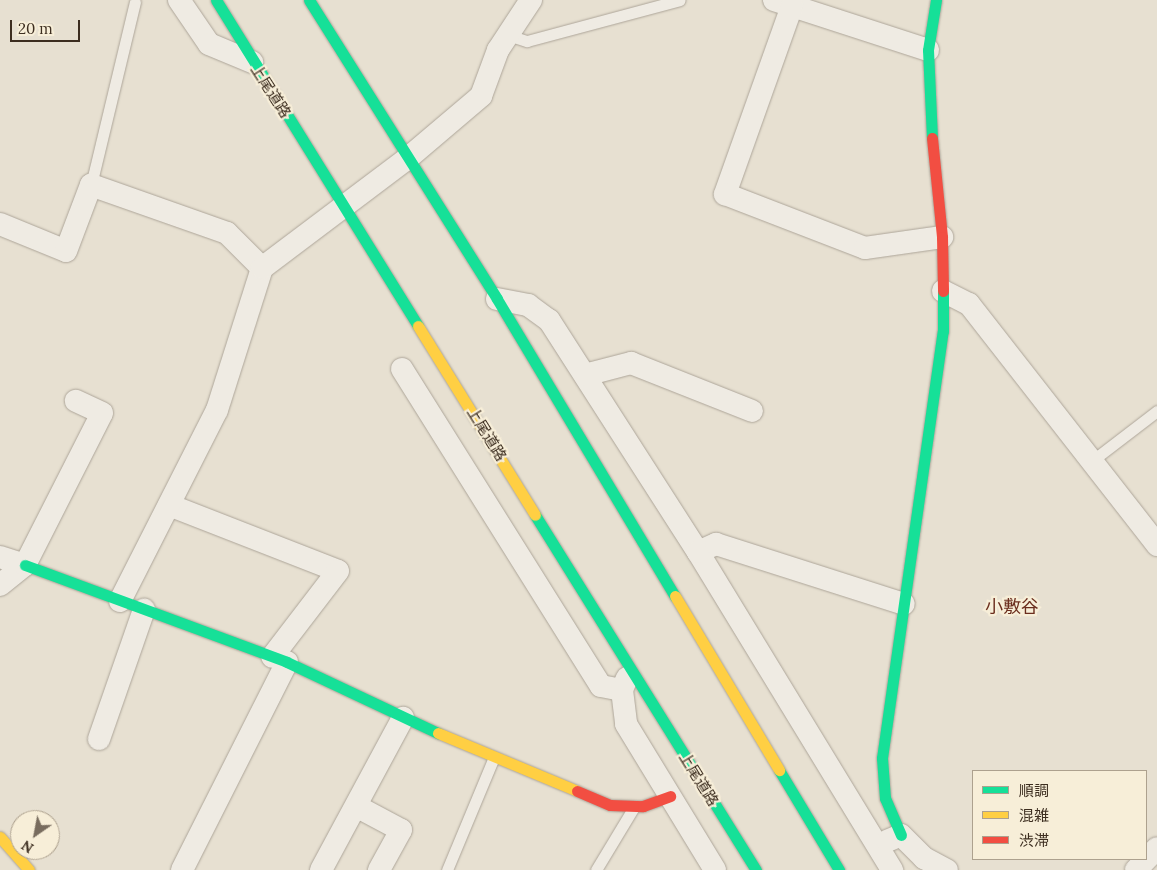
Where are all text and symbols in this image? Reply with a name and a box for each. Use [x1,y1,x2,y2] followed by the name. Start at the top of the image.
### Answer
[12,10,82,42] scale bar
[18,19,53,38] text: 20 m
[247,61,295,121] street label: 上尾道路
[463,404,511,464] street label: 上尾道路
[985,596,1039,618] district label: 小敷谷
[675,749,723,809] street label: 上尾道路
[972,770,1147,860] legend
[1019,781,1049,800] text: 順調
[1019,806,1049,825] text: 混雑
[10,810,60,860] north arrow
[1019,831,1049,850] text: 渋滞
[18,836,37,857] text: N

